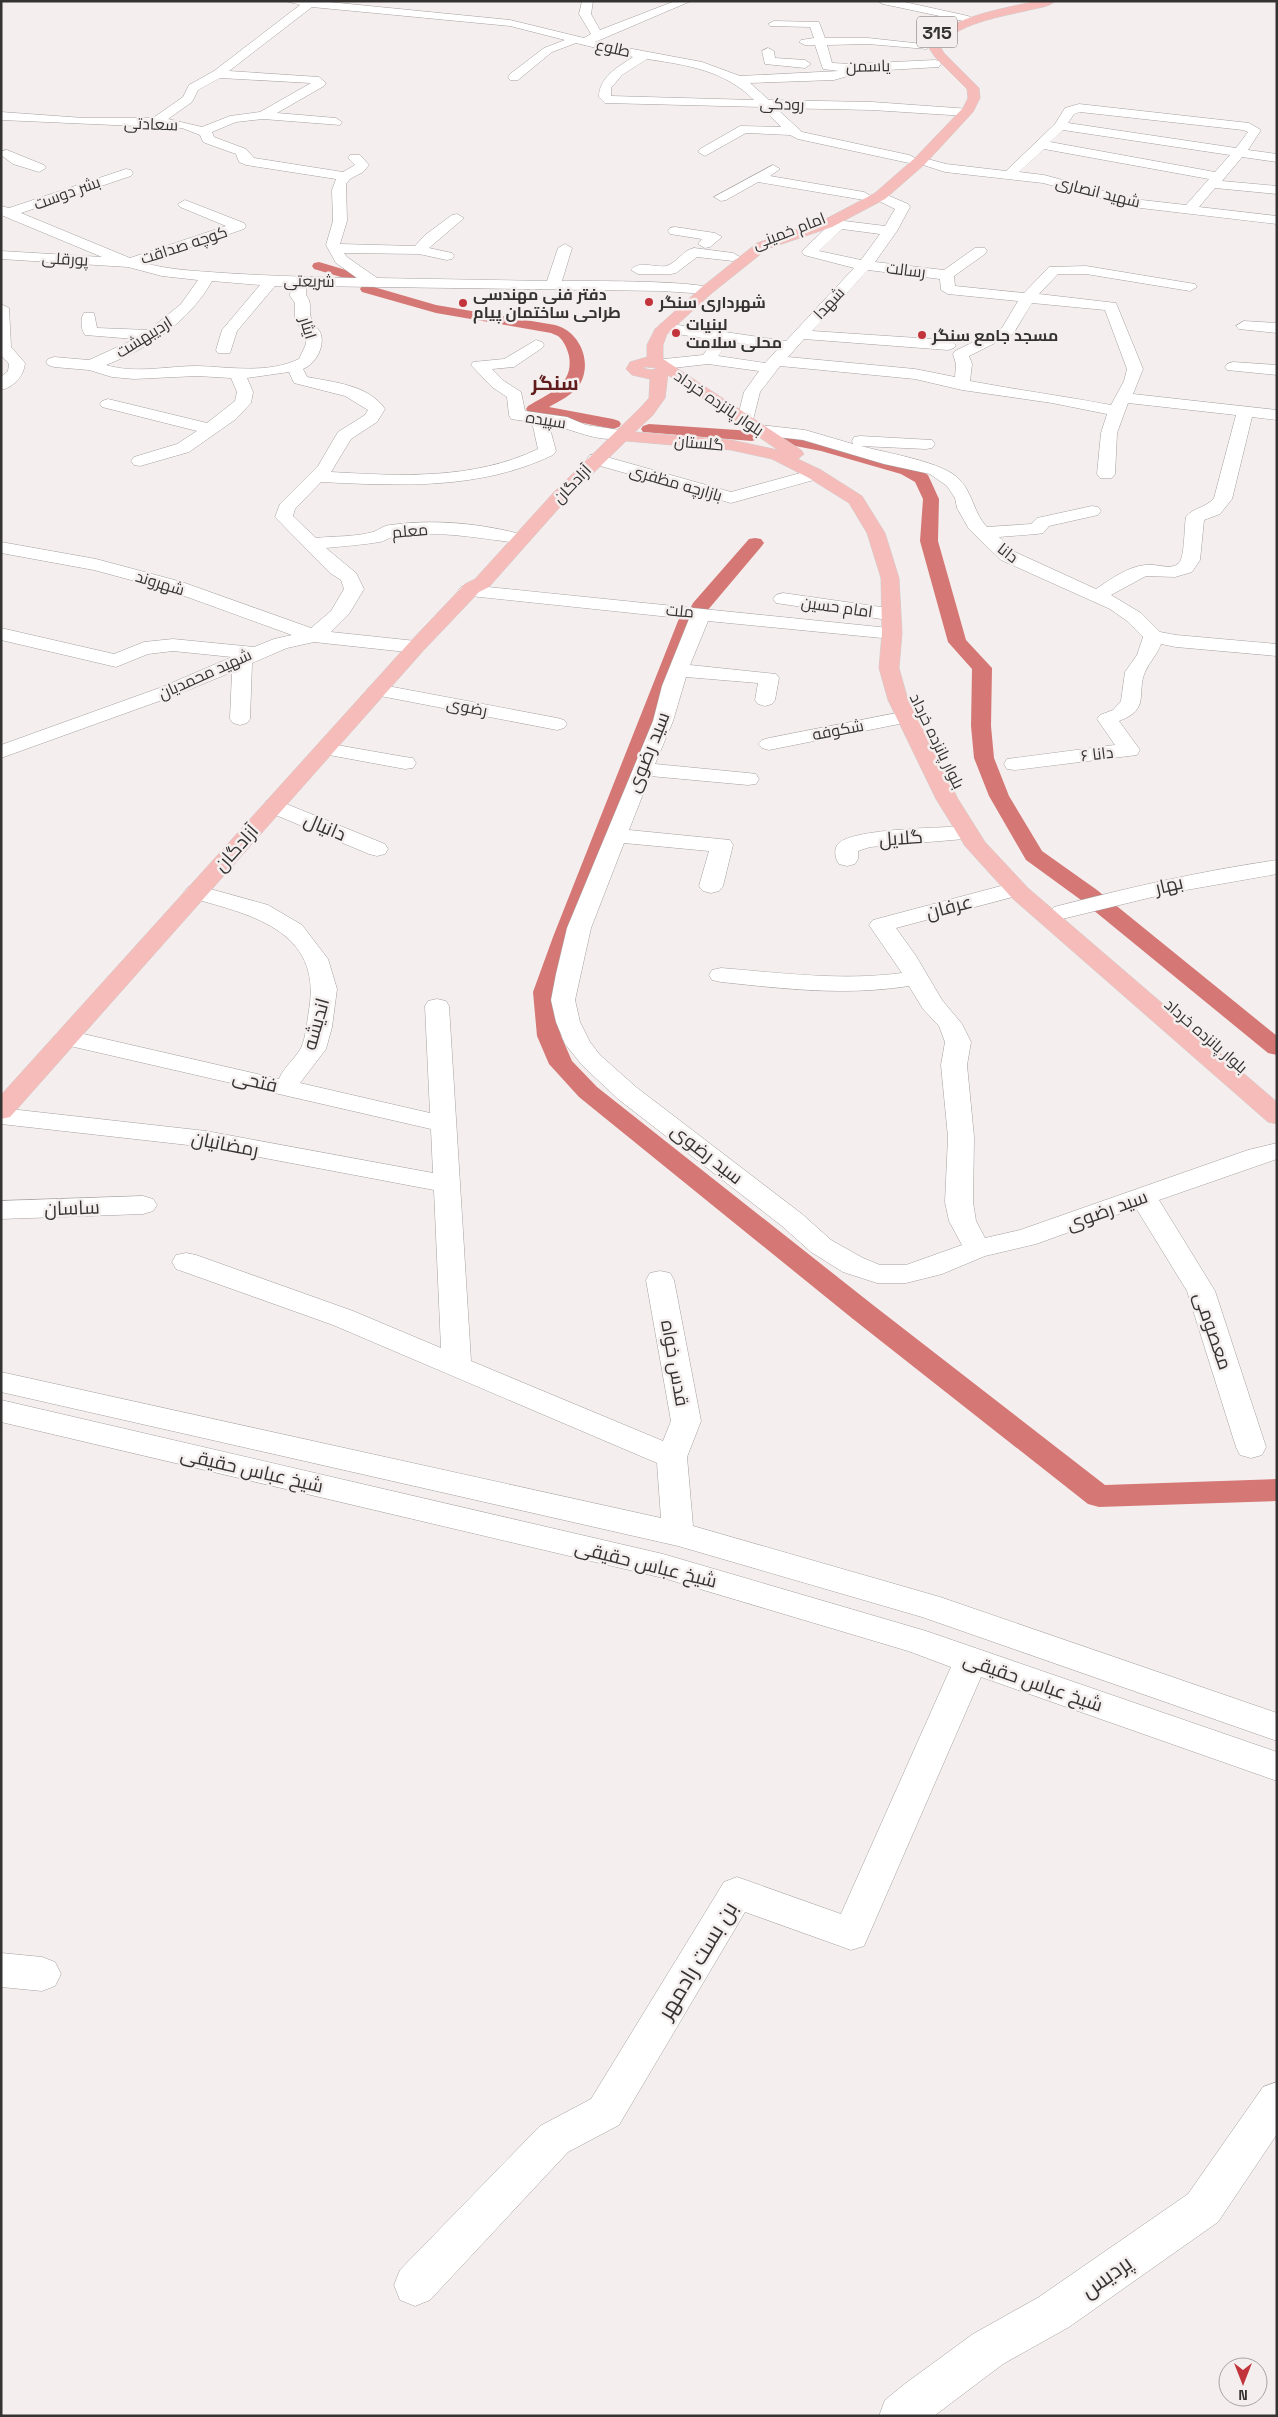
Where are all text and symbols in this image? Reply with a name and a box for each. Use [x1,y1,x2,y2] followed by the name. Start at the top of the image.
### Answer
[917,16,957,48] road number: 315
[593,34,632,63] street label: طلوع
[846,55,891,77] street label: یاسمن
[759,93,805,115] street label: رودکی
[124,113,178,135] street label: سعادتی
[31,171,103,215] street label: بشر دوست
[1053,171,1143,213] street label: شهید انصاری
[749,207,829,255] street label: امام خمینی
[138,221,230,270] street label: کوچه صداقت
[41,247,89,272] street label: پورقلی
[885,257,927,283] street label: رسالت
[283,270,335,292] street label: شریعتی
[809,282,849,324] street label: شهدا
[473,284,621,324] place label: دفتر فنی مهندسی طراحی ساختمان پیام
[658,292,766,313] place label: شهرداری سنگر
[643,296,655,308] marker: شهرداری سنگر
[457,297,469,309] marker: دفتر فنی مهندسی طراحی ساختمان پیام
[112,312,176,362] street label: اردیبهشت
[294,313,321,342] street label: ایثار
[686,314,782,353] place label: لبنیات محلی سلامت
[931,325,1058,346] place label: مسجد جامع سنگر
[670,327,682,339] marker: لبنیات محلی سلامت
[916,329,928,341] marker: مسجد جامع سنگر
[670,365,768,442] street label: بلوار پانزده خرداد
[530,370,579,396] district label: سنگر
[524,406,568,434] street label: سپیده
[673,430,725,456] street label: گلستان
[548,459,596,508] street label: آزادگان
[627,460,725,507] street label: بازارچه مظفری
[391,519,429,544] street label: معلم
[993,538,1023,568] street label: دانا
[133,566,187,600] street label: شهروند
[800,592,874,623] street label: امام حسین
[665,599,695,623] street label: ملت
[155,644,255,704] street label: شهید محمدیان
[904,690,969,793] street label: بلوار پانزده خرداد
[445,693,489,721] street label: رضوی
[621,708,675,796] street label: سید رضوی
[810,715,866,745] street label: شکوفه
[1079,742,1115,766] street label: دانا ۶
[300,807,350,847] street label: دانیال
[208,819,264,877] street label: آزادگان
[878,824,924,852] street label: گلایل
[1151,870,1186,901] street label: بهار
[923,889,975,925] street label: عرفان
[1159,994,1252,1079] street label: بلوار پانزده خرداد
[297,995,335,1053] street label: اندیشه
[230,1064,280,1098] street label: فتحی
[666,1118,748,1190] street label: سید رضوی
[189,1125,261,1163] street label: رمضانیان
[1063,1184,1151,1236] street label: سید رضوی
[44,1195,100,1221] street label: ساسان
[1188,1289,1238,1373] street label: معصومی
[655,1318,695,1408] street label: قدس خواه
[178,1441,326,1500] street label: شیخ عباس حقیقی
[572,1534,720,1595] street label: شیخ عباس حقیقی
[960,1646,1106,1718] street label: شیخ عباس حقیقی
[650,1896,743,2026] street label: بن بست رادمهر
[1075,2248,1138,2304] street label: پردیس
[1218,2357,1268,2407] north arrow
[1238,2386,1248,2404] text: N

